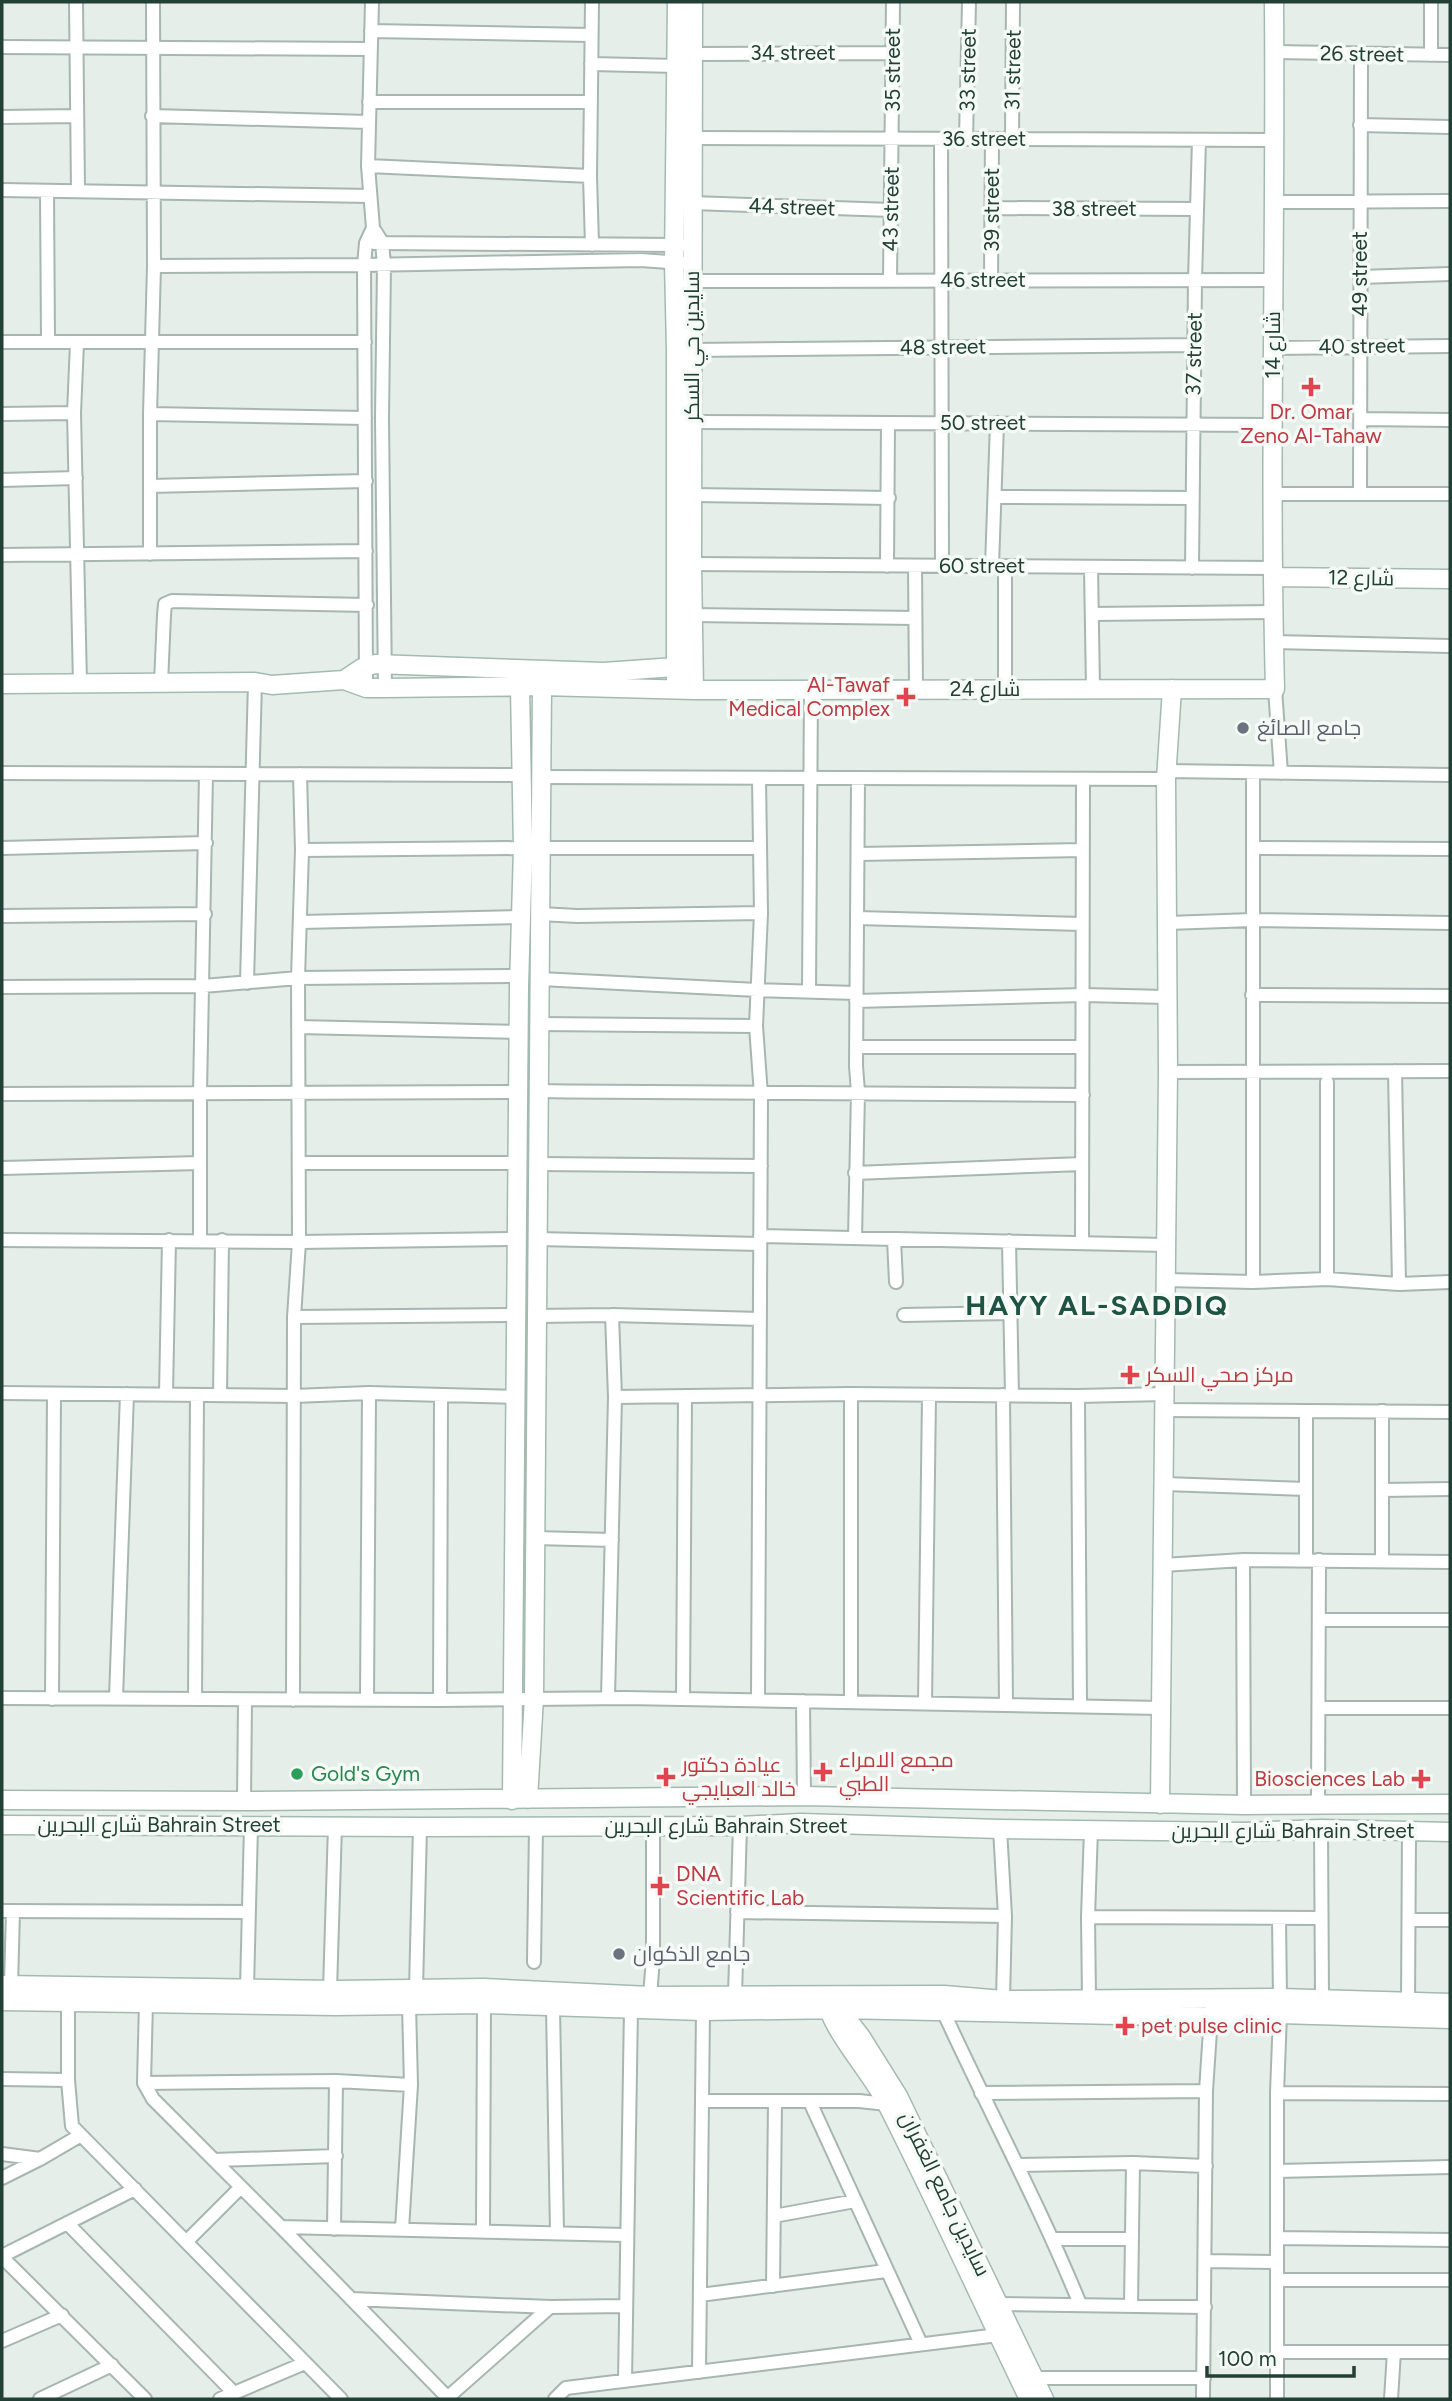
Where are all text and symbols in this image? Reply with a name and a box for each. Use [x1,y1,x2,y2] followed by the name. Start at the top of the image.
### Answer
[880,28,905,112] street label: 35 street
[954,28,981,112] street label: 33 street
[999,29,1026,111] street label: 31 street
[750,40,836,65] street label: 34 street
[1320,40,1405,67] street label: 26 street
[942,126,1026,151] street label: 36 street
[877,166,904,252] street label: 43 street
[979,168,1004,252] street label: 39 street
[748,192,836,221] street label: 44 street
[1051,196,1137,221] street label: 38 street
[1347,231,1372,317] street label: 49 street
[940,267,1026,292] street label: 46 street
[679,271,708,422] street label: سايدين حي السكر
[1260,311,1287,379] street label: شارع 14
[1180,312,1207,396] street label: 37 street
[1318,332,1406,359] street label: 40 street
[899,333,987,360] street label: 48 street
[1301,377,1321,397] marker: Dr. Omar Zeno Al-Tahaw
[1240,399,1382,448] place label: Dr. Omar Zeno Al-Tahaw
[940,410,1026,435] street label: 50 street
[939,553,1025,578] street label: 60 street
[1328,564,1394,593] street label: شارع 12
[728,672,890,721] place label: Al-Tawaf Medical Complex
[950,676,1020,703] street label: شارع 24
[896,687,916,707] marker: Al-Tawaf Medical Complex
[1257,715,1361,742] place label: جامع الصائغ
[1235,720,1251,736] marker: جامع الصائغ
[965,1288,1229,1322] district label: HAYY AL-SADDIQ
[1145,1362,1294,1391] place label: مركز صحي السكر
[1120,1365,1140,1385] marker: مركز صحي السكر
[839,1747,954,1800] place label: مجمع الامراء الطبي
[681,1752,796,1805] place label: عيادة دكتور خالد العبايجي
[311,1761,420,1786] place label: Gold's Gym
[813,1762,833,1782] marker: مجمع الامراء الطبي
[289,1766,305,1782] marker: Gold's Gym
[1254,1766,1405,1791] place label: Biosciences Lab
[656,1767,676,1787] marker: عيادة دكتور خالد العبايجي
[1411,1769,1431,1789] marker: Biosciences Lab
[37,1812,281,1839] street label: شارع البحرين Bahrain Street
[604,1813,848,1840] street label: شارع البحرين Bahrain Street
[1171,1818,1415,1845] street label: شارع البحرين Bahrain Street
[676,1861,804,1910] place label: DNA Scientific Lab
[650,1876,670,1896] marker: DNA Scientific Lab
[633,1941,750,1968] place label: جامع الذكوان
[611,1946,627,1962] marker: جامع الذكوان
[1141,2013,1282,2038] place label: pet pulse clinic
[1115,2016,1135,2036] marker: pet pulse clinic
[893,2108,996,2281] street label: سايدين جامع الغفران
[1207,2334,1354,2378] scale bar
[1218,2346,1277,2371] text: 100 m

